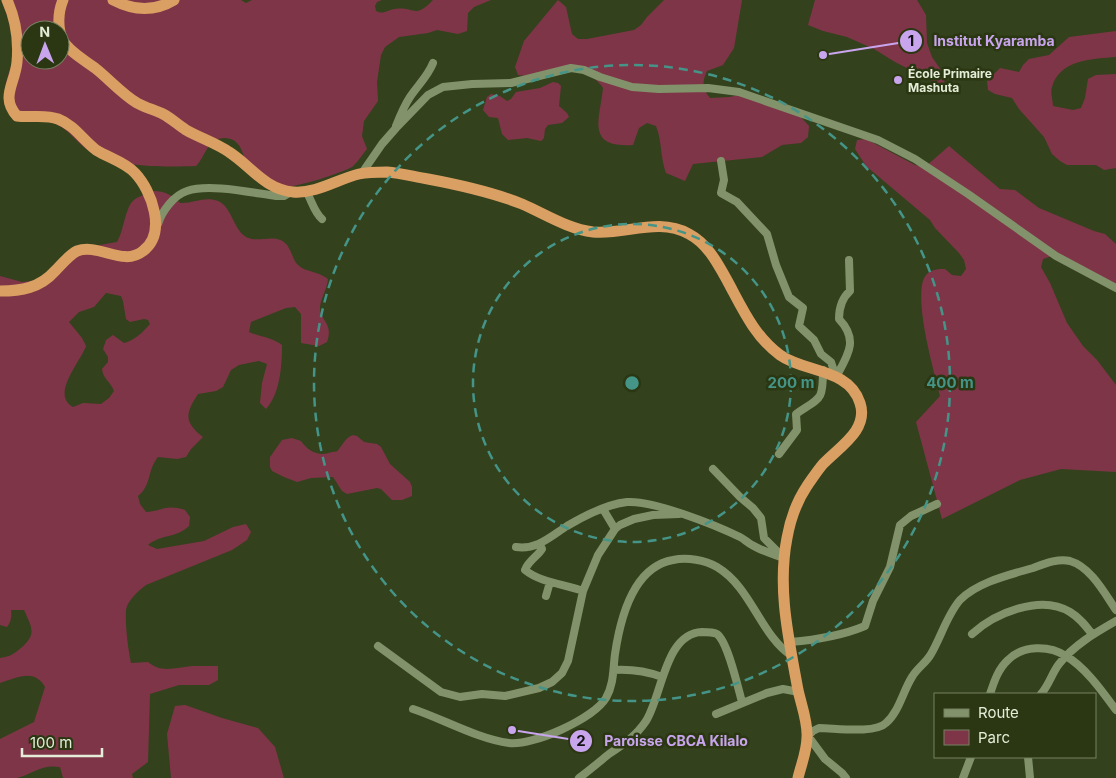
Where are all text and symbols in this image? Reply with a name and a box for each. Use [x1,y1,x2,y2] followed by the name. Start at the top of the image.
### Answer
[20,20,70,70] north arrow
[39,23,50,40] text: N
[899,26,1065,55] callout: Institut Kyaramba
[908,31,914,50] text: 1
[933,32,1055,49] text: Institut Kyaramba
[908,66,992,95] place label: École Primaire Mashuta
[892,74,904,86] marker: École Primaire Mashuta
[768,373,814,392] text: 200 m
[926,373,974,392] text: 400 m
[623,374,641,392] centre of rings
[934,693,1096,758] legend
[978,703,1019,722] text: Route
[22,726,102,758] scale bar
[569,726,758,755] callout: Paroisse CBCA Kilalo
[978,728,1010,747] text: Parc
[576,731,586,750] text: 2
[604,732,748,749] text: Paroisse CBCA Kilalo
[30,733,72,752] text: 100 m

